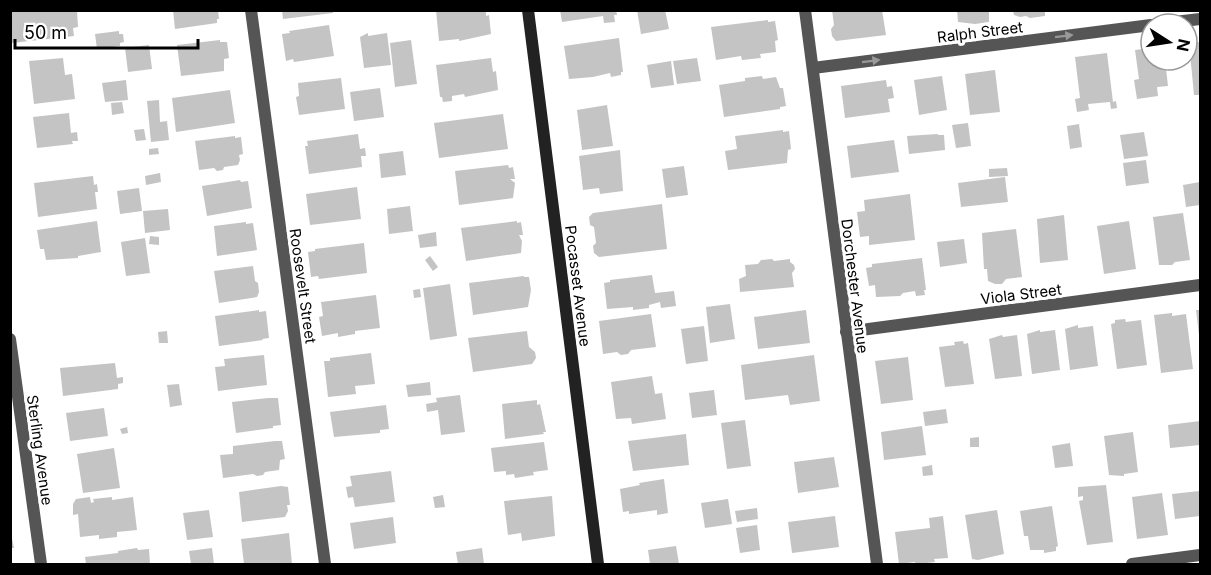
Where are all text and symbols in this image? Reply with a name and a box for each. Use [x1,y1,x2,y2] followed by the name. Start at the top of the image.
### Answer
[15,12,198,50] scale bar
[1139,12,1199,72] north arrow
[936,17,1024,47] street label: Ralph Street
[24,22,67,43] text: 50 m
[1055,31,1074,41] one-way arrow
[1173,37,1195,53] text: N
[861,56,880,66] one-way arrow
[837,218,873,354] street label: Dorchester Avenue
[561,224,595,348] street label: Pocasset Avenue
[286,227,320,345] street label: Roosevelt Street
[979,280,1063,308] street label: Viola Street
[23,394,57,506] street label: Sterling Avenue

